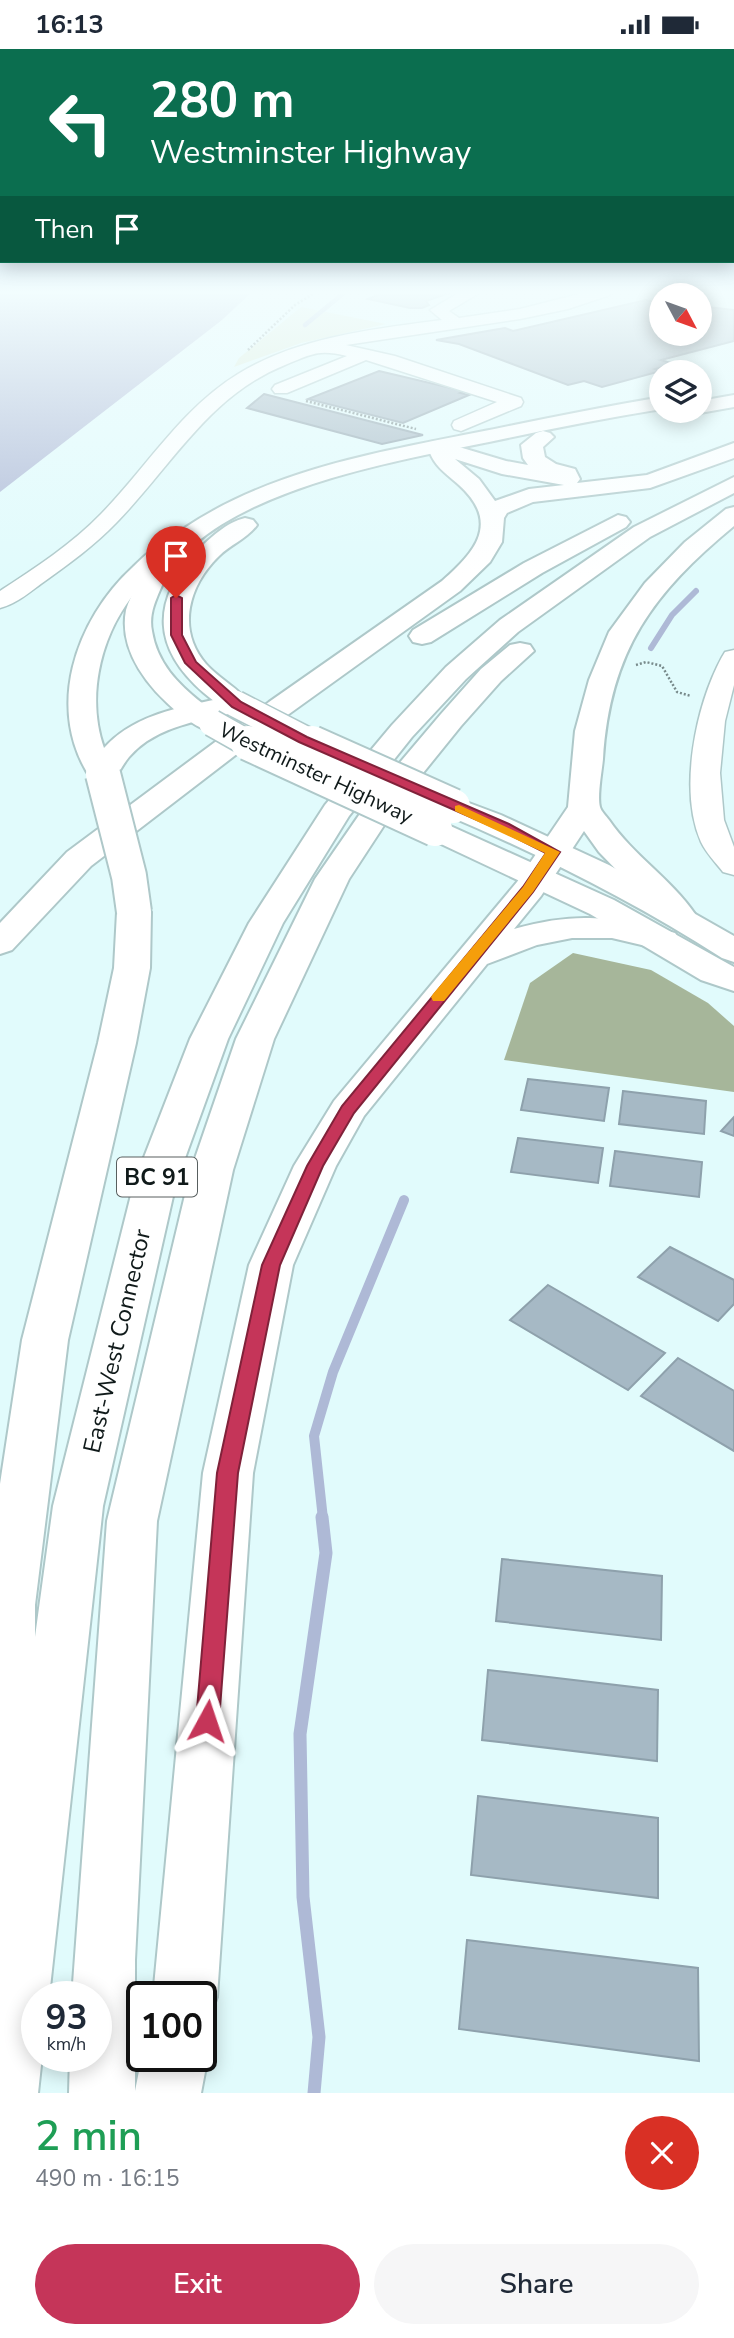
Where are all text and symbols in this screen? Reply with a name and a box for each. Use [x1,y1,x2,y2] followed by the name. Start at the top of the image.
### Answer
[35,7,104,42] text: 16:13
[150,67,294,134] text: 280 m
[35,77,126,168] icon: left
[150,131,471,174] text: Westminster Highway
[108,210,146,248] icon: arrive
[35,212,94,247] text: Then
[649,283,712,347] north arrow
[649,283,712,423] map controls
[649,360,712,423] button: layers
[146,526,206,598] pin
[157,537,195,575] icon: arrive
[215,716,418,830] street label: Westminster Highway
[117,1157,197,1197] road number: BC 91
[76,1225,158,1456] street label: East-West Connector
[170,1684,244,1758] position arrow
[126,1981,217,2072] speed limit sign: 100
[45,1994,88,2041] text: 93
[47,2032,86,2056] text: km/h
[35,2108,142,2165] text: 2 min
[625,2116,699,2190] button: close
[35,2163,180,2194] text: 490 m · 16:15
[35,2244,360,2324] button: Exit
[374,2244,699,2324] button: Share

